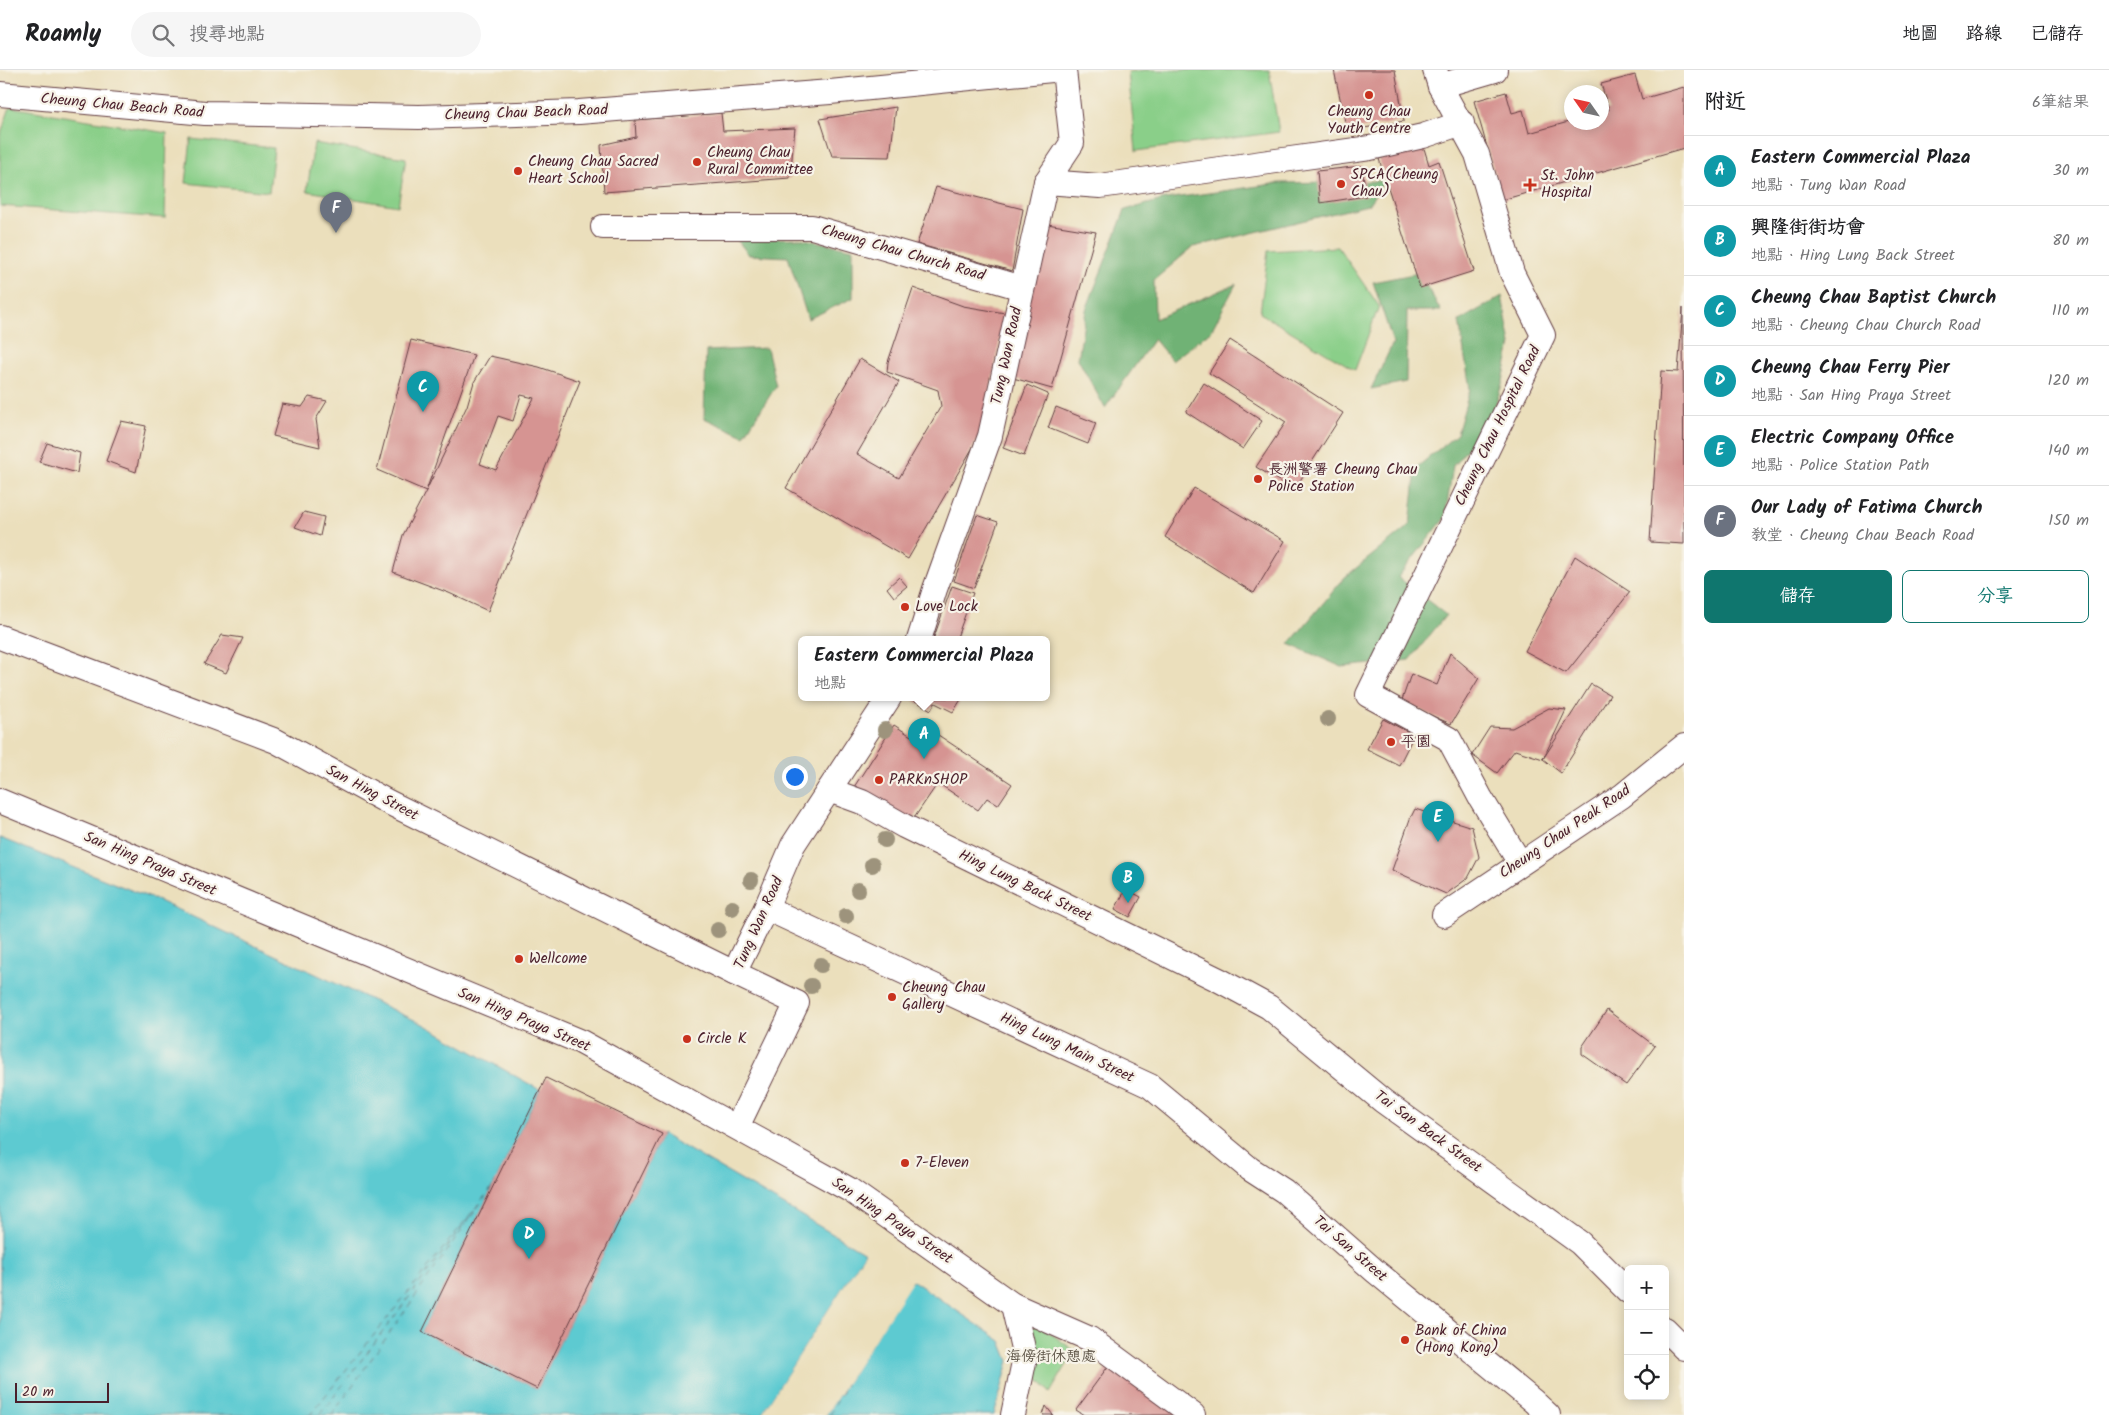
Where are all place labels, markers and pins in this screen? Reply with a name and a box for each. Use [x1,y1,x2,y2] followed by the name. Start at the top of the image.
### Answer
[1363,89,1375,101] marker: Cheung Chau Youth Centre
[1327,100,1411,141] place label: Cheung Chau Youth Centre
[707,141,813,182] place label: Cheung Chau Rural Committee
[528,150,659,191] place label: Cheung Chau Sacred Heart School
[691,156,703,168] marker: Cheung Chau Rural Committee
[1351,163,1439,204] place label: SPCA(Cheung Chau)
[1541,164,1594,205] place label: St. John Hospital
[512,165,524,177] marker: Cheung Chau Sacred Heart School
[1335,178,1347,190] marker: SPCA(Cheung Chau)
[1523,178,1537,192] marker: St. John Hospital
[320,192,352,233] pin: F
[407,371,439,412] pin: C
[1268,458,1417,499] place label: 長洲警署 Cheung Chau Police Station
[1252,473,1264,485] marker: 長洲警署 Cheung Chau Police Station
[915,595,979,619] place label: Love Lock
[899,601,911,613] marker: Love Lock
[908,718,940,759] pin: A
[1401,730,1431,754] place label: 平園
[1385,736,1397,748] marker: 平園
[889,768,968,792] place label: PARKnSHOP
[873,774,885,786] marker: PARKnSHOP
[1422,801,1454,842] pin: E
[1112,862,1144,903] pin: B
[529,947,587,971] place label: Wellcome
[513,953,525,965] marker: Wellcome
[902,976,985,1017] place label: Cheung Chau Gallery
[886,991,898,1003] marker: Cheung Chau Gallery
[697,1027,747,1051] place label: Circle K
[681,1033,693,1045] marker: Circle K
[915,1151,969,1175] place label: 7-Eleven
[899,1157,911,1169] marker: 7-Eleven
[513,1218,545,1259] pin: D
[1415,1319,1507,1360] place label: Bank of China (Hong Kong)
[1399,1334,1411,1346] marker: Bank of China (Hong Kong)

